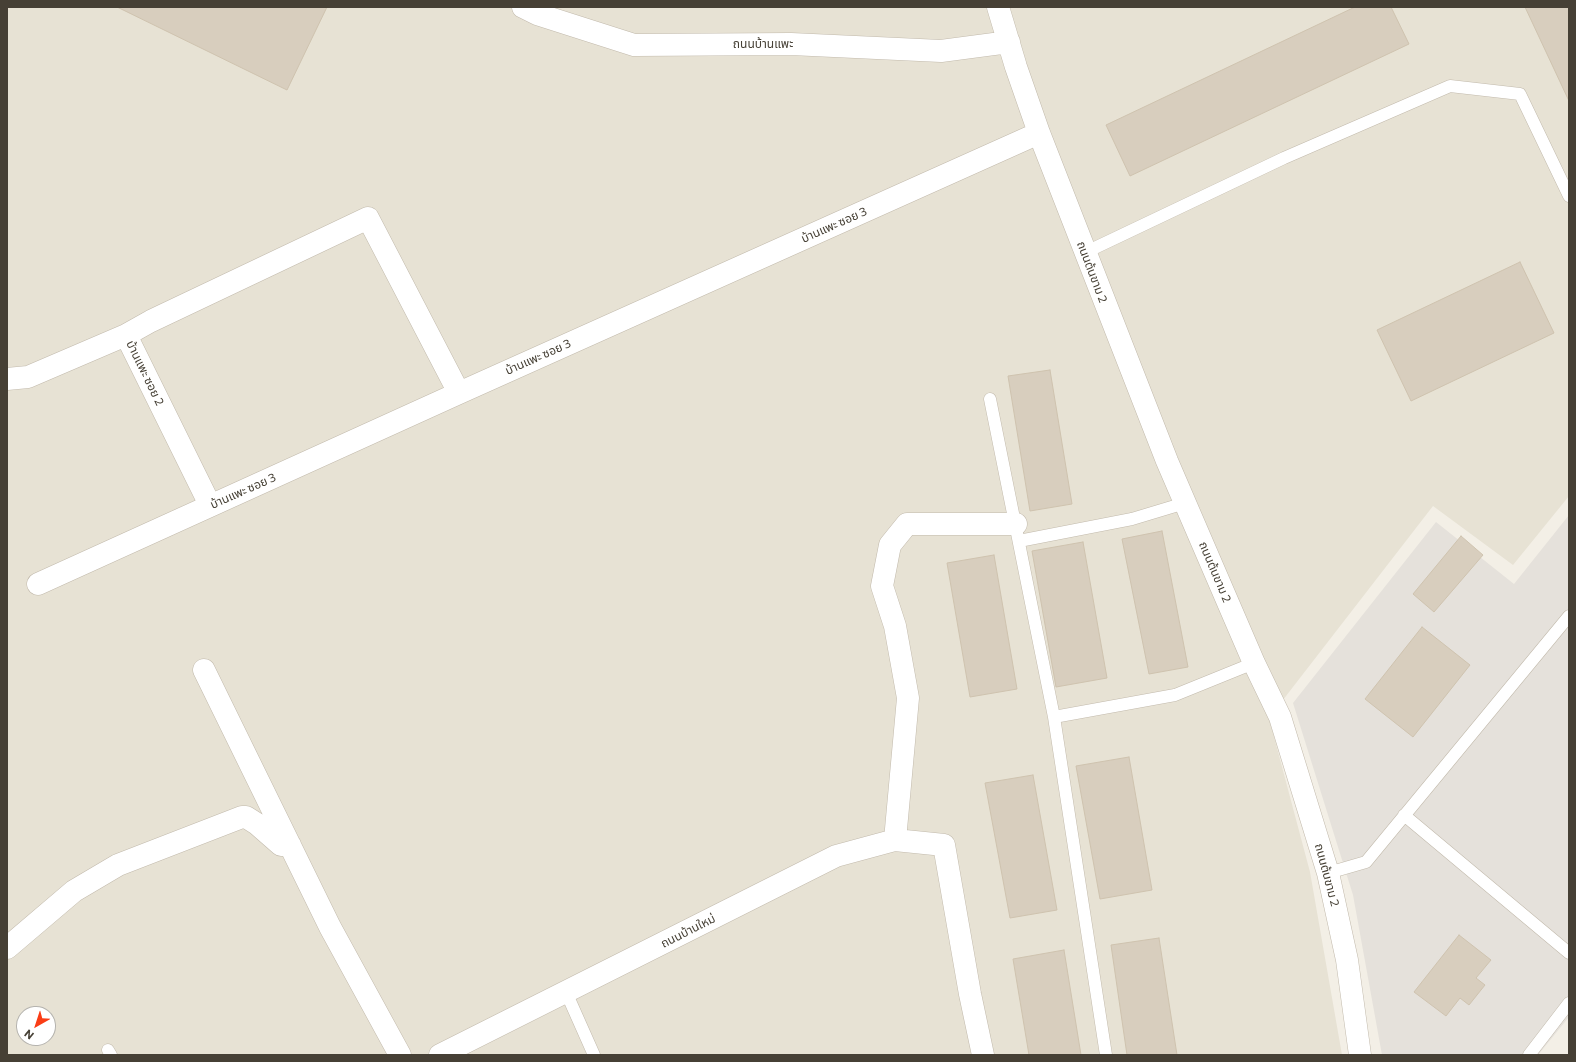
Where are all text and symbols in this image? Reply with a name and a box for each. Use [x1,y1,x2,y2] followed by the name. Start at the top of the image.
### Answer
[733,37,793,51] street label: ถนนบ้านแพะ
[799,204,869,246] street label: บ้านแพะ ซอย 3
[1074,239,1110,305] street label: ถนนต้นขาม 2
[503,336,573,378] street label: บ้านแพะ ซอย 3
[123,338,167,408] street label: บ้านแพะ ซอย 2
[208,470,278,512] street label: บ้านแพะ ซอย 3
[1196,539,1234,605] street label: ถนนต้นขาม 2
[1312,842,1342,908] street label: ถนนต้นขาม 2
[658,911,718,951] street label: ถนนบ้านใหม่
[16,1006,56,1046] north arrow
[21,1027,36,1043] text: N

